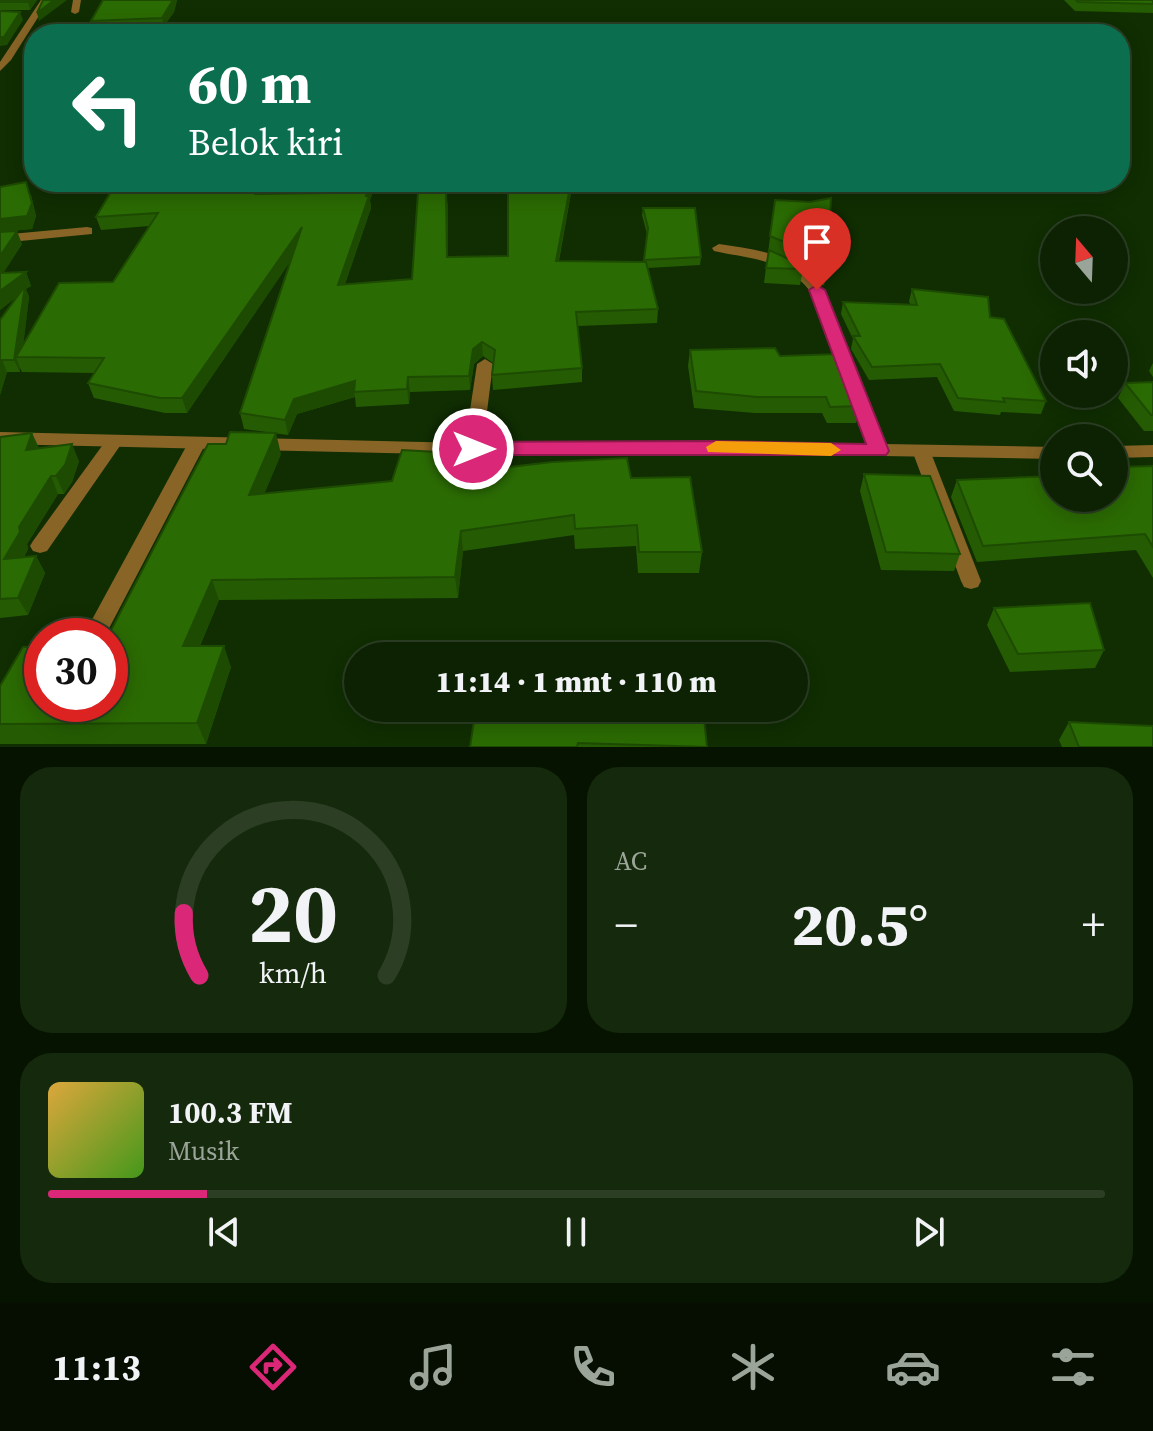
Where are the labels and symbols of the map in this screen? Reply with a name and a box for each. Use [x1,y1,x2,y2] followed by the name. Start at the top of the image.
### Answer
[783,208,851,290] pin
[1040,216,1128,304] north arrow
[431,407,515,491] position arrow
[24,618,128,722] speed limit sign: 30

